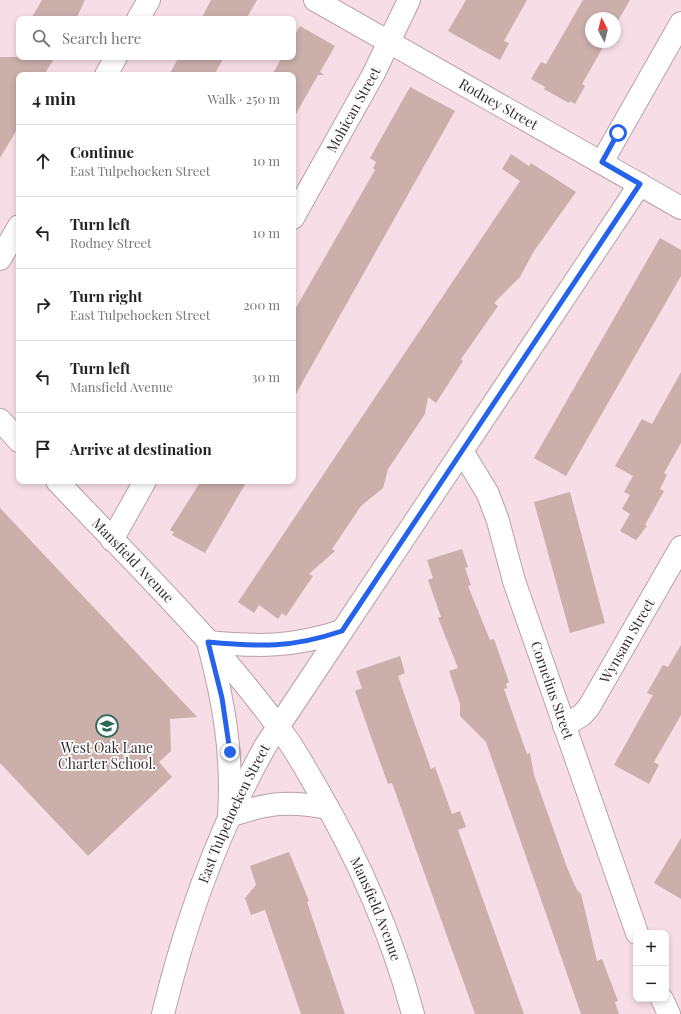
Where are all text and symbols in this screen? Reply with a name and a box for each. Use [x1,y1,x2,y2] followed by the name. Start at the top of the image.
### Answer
[585,12,621,48] north arrow
[16,16,296,60] search box
[30,27,52,49] icon: search
[62,28,141,48] text: Search here
[322,63,385,156] street label: Mohican Street
[456,74,543,134] street label: Rodney Street
[32,87,76,109] text: 4 min
[208,90,280,107] text: Walk · 250 m
[609,124,627,142] route start
[70,142,134,162] text: Continue
[32,150,54,172] icon: ahead
[253,152,280,169] text: 10 m
[70,162,210,179] text: East Tulpehocken Street
[70,214,131,234] text: Turn left
[32,222,54,244] icon: left
[253,224,280,241] text: 10 m
[70,234,152,251] text: Rodney Street
[70,286,143,306] text: Turn right
[32,294,54,316] icon: right
[243,296,280,313] text: 200 m
[70,306,210,323] text: East Tulpehocken Street
[70,358,131,378] text: Turn left
[32,366,54,388] icon: left
[252,368,280,385] text: 30 m
[70,378,173,395] text: Mansfield Avenue
[32,438,54,460] icon: arrive
[70,439,212,459] text: Arrive at destination
[88,514,179,607] street label: Mansfield Avenue
[594,594,659,687] street label: Wynsam Street
[527,639,579,743] street label: Cornelius Street
[94,713,120,739] school or university icon: West Oak Lane Charter School.
[58,738,156,773] place label: West Oak Lane Charter School.
[193,739,274,886] street label: East Tulpehocken Street
[221,743,239,761] route end
[346,854,406,963] street label: Mansfield Avenue
[633,930,669,1002] map controls
[633,930,669,966] button: +
[633,966,669,1002] button: −

